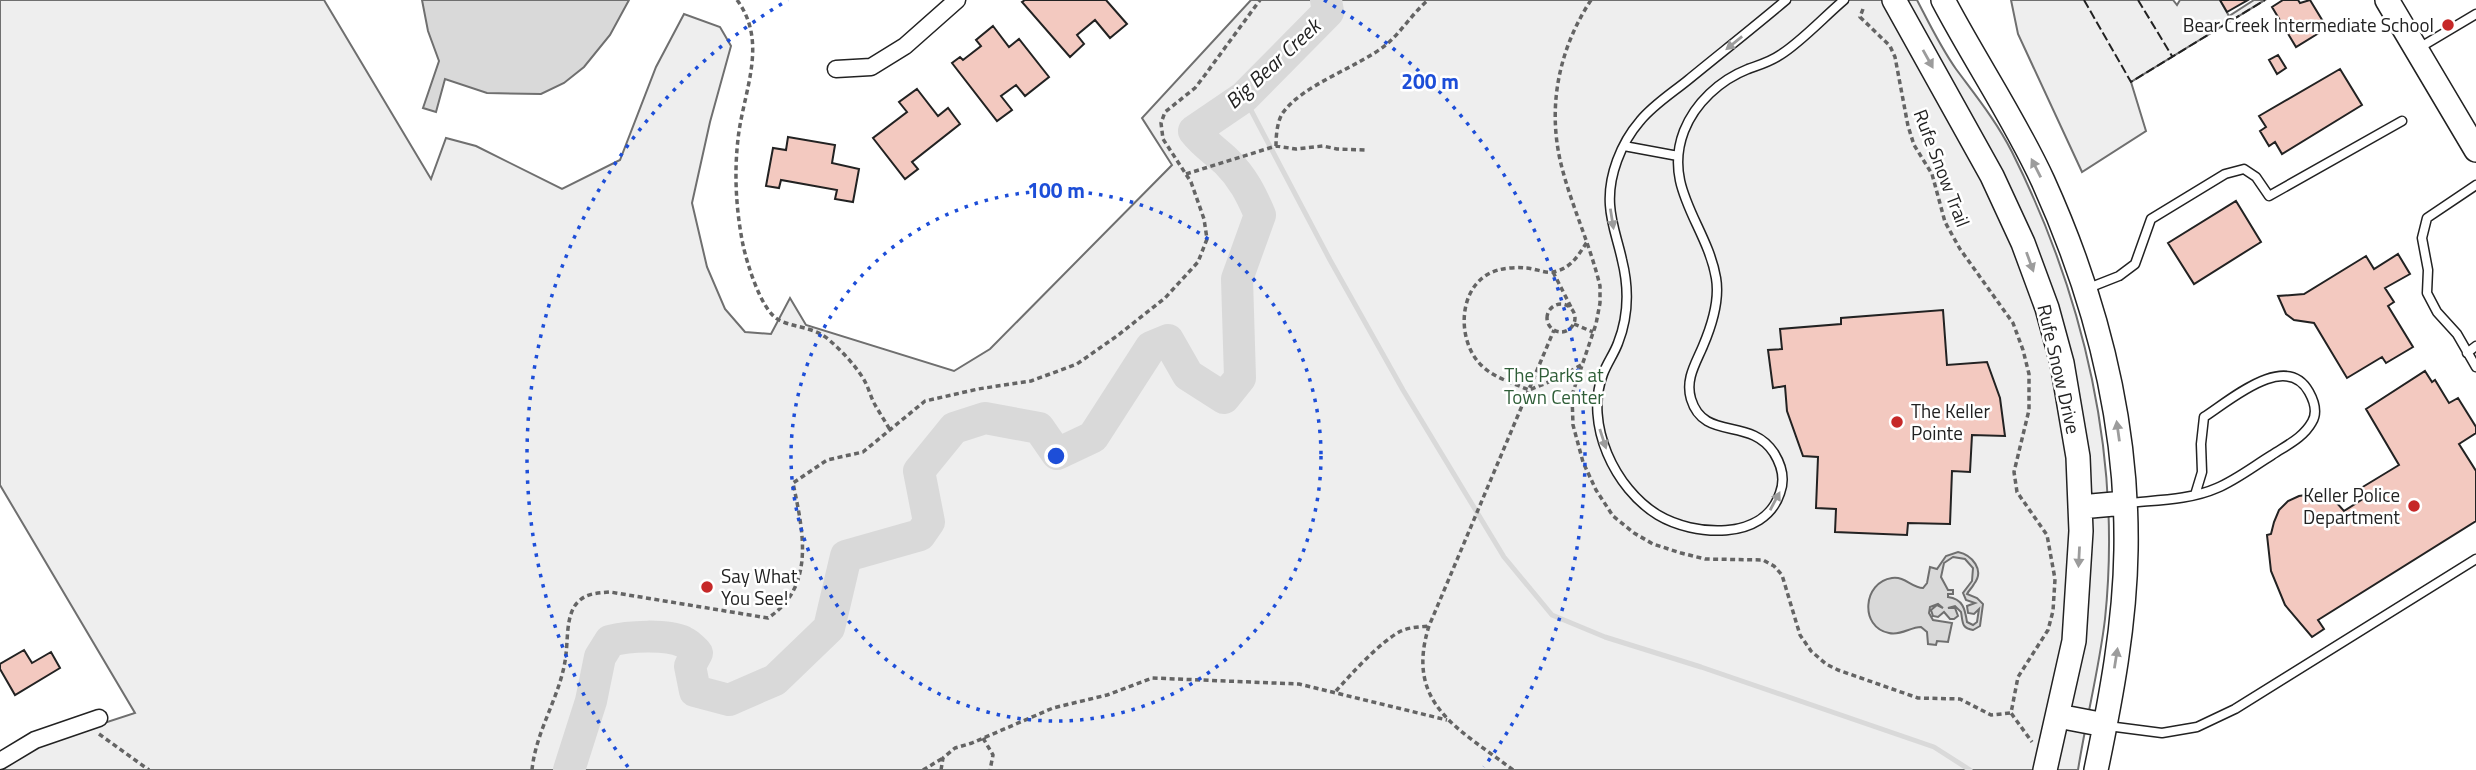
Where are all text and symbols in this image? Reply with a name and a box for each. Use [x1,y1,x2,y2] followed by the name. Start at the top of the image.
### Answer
[1217,9,1329,116] water label: Big Bear Creek
[2183,10,2434,39] place label: Bear Creek Intermediate School
[2440,17,2456,33] marker: Bear Creek Intermediate School
[1725,35,1742,50] one-way arrow
[1922,50,1934,69] one-way arrow
[1401,65,1459,97] text: 200 m
[1907,105,1978,231] street label: Rufe Snow Trail
[2031,158,2042,178] one-way arrow
[1027,174,1085,206] text: 100 m
[1607,208,1618,230] one-way arrow
[2025,252,2036,273] one-way arrow
[2030,301,2088,437] street label: Rufe Snow Drive
[1504,360,1604,411] park label: The Parks at Town Center
[1911,396,1990,447] place label: The Keller Pointe
[1889,414,1905,430] marker: The Keller Pointe
[2112,420,2123,442] one-way arrow
[1599,429,1609,450] one-way arrow
[1044,444,1068,468] centre of rings
[2303,480,2400,531] place label: Keller Police Department
[1770,491,1781,511] one-way arrow
[2406,498,2422,514] marker: Keller Police Department
[2074,546,2085,568] one-way arrow
[721,561,798,612] place label: Say What You See!
[699,579,715,595] marker: Say What You See!
[2110,647,2121,669] one-way arrow

